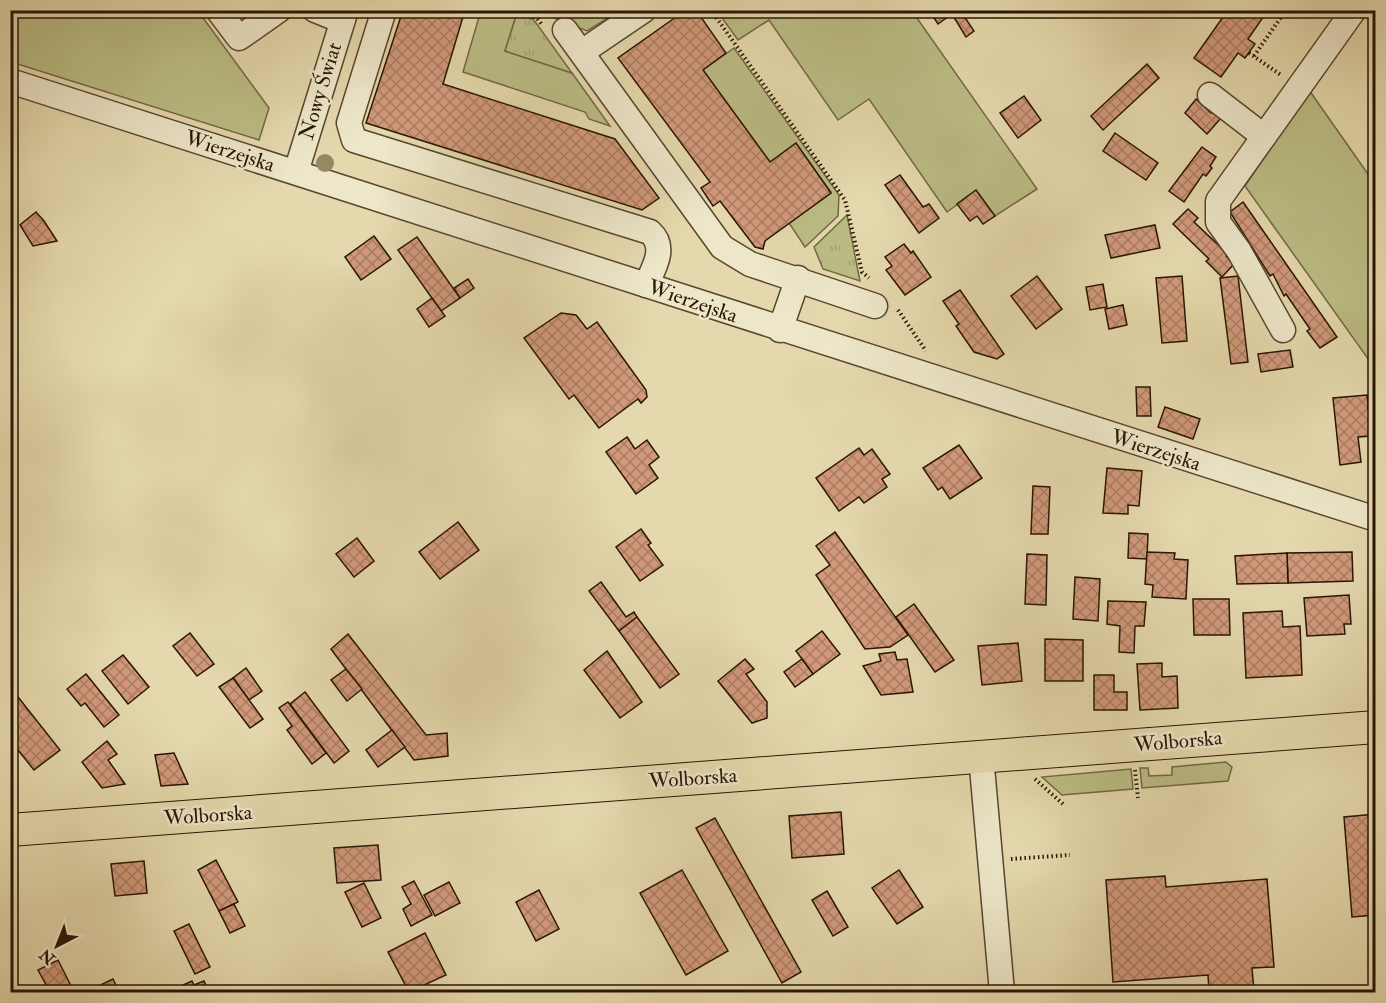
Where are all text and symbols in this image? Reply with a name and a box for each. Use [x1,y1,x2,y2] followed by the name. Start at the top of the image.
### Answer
[293,39,348,143] street label: Nowy Świat
[181,124,279,179] street label: Wierzejska
[644,273,742,329] street label: Wierzejska
[1107,423,1205,478] street label: Wierzejska
[1132,724,1224,759] street label: Wolborska
[647,762,739,795] street label: Wolborska
[162,799,254,832] street label: Wolborska
[27,916,87,976] north arrow
[35,944,60,969] text: N

